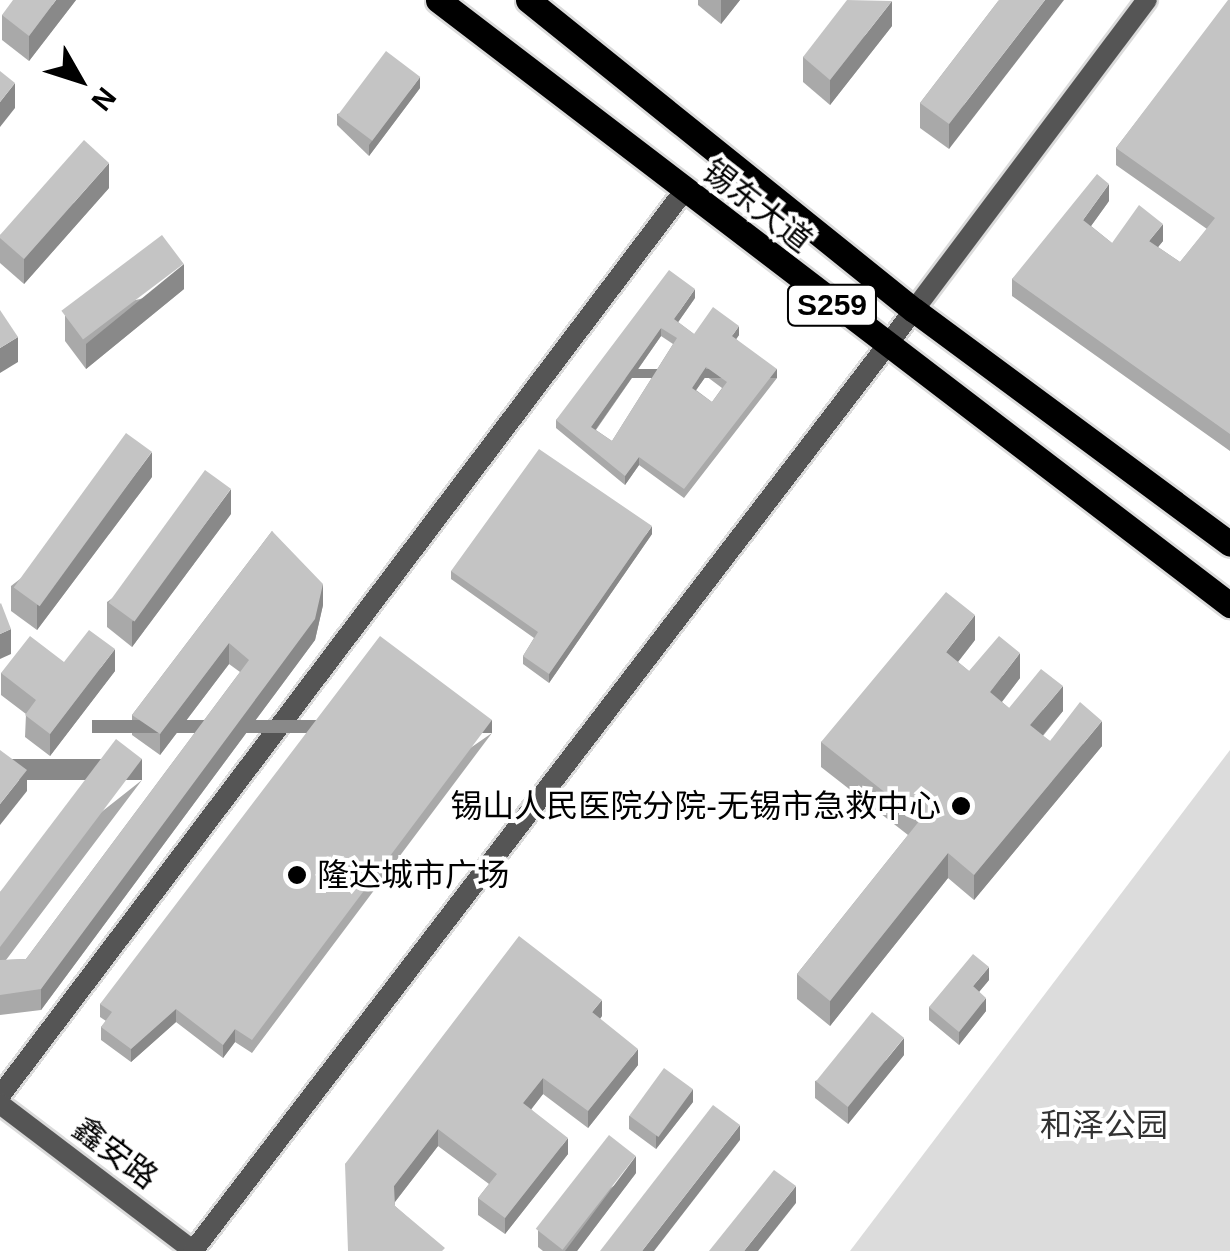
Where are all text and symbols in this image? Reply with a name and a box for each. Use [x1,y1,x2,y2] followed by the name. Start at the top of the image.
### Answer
[30,30,130,130] north arrow
[85,82,122,117] text: N
[695,151,819,261] street label: 锡东大道
[784,280,880,330] road number: S259
[450,787,941,825] place label: 锡山人民医院分院-无锡市急救中心
[950,795,972,817] marker: 锡山人民医院分院-无锡市急救中心
[317,856,509,894] place label: 隆达城市广场
[286,864,308,886] marker: 隆达城市广场
[1040,1106,1168,1144] park label: 和泽公园
[65,1109,165,1197] street label: 鑫安路

